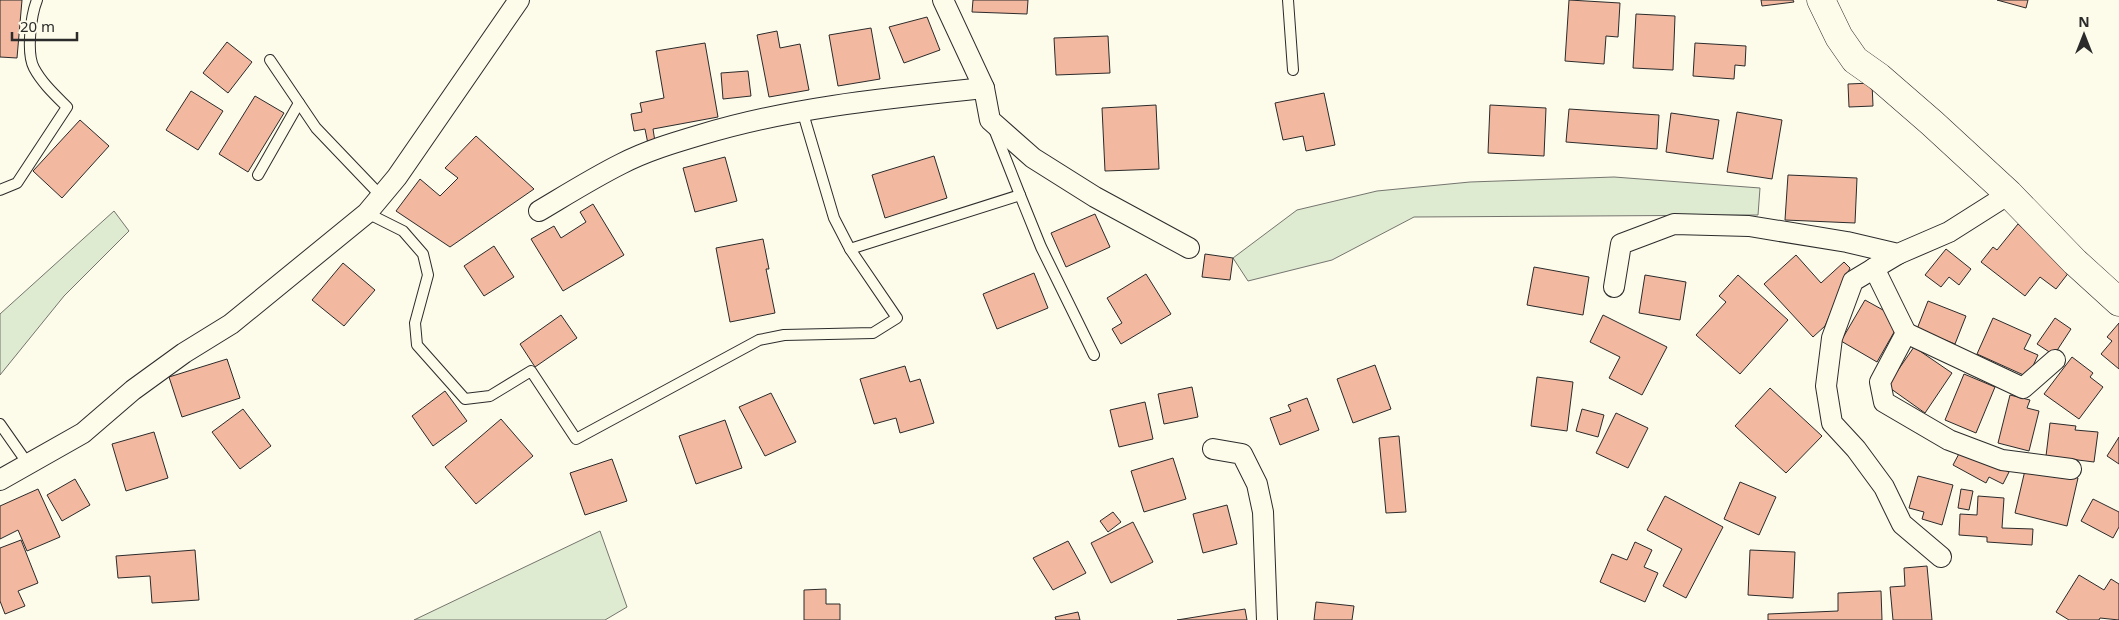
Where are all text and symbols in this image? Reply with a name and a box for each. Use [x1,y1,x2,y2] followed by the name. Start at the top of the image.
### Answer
[12,10,78,42] scale bar
[2059,10,2109,60] north arrow
[2078,12,2090,31] text: N
[20,16,55,36] text: 20 m

